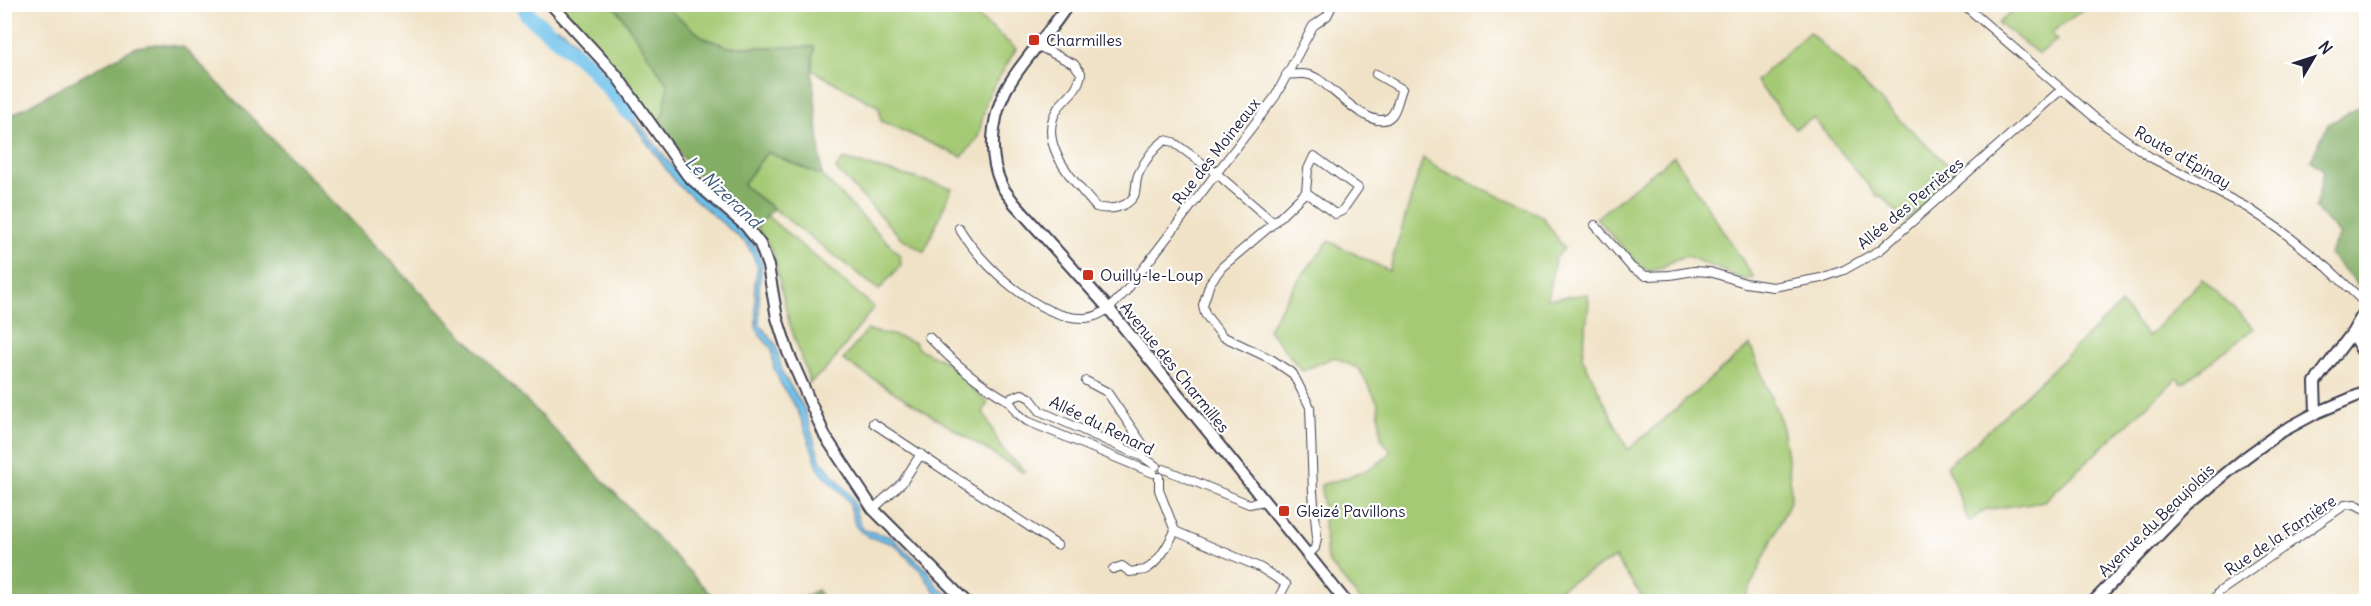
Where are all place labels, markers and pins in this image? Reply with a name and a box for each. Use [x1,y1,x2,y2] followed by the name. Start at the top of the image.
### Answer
[1046,30,1122,50] place label: Charmilles
[1027,33,1041,47] marker: Charmilles
[1100,265,1203,285] place label: Ouilly-le-Loup
[1081,268,1095,282] marker: Ouilly-le-Loup
[1296,501,1406,521] place label: Gleizé Pavillons
[1277,504,1291,518] marker: Gleizé Pavillons

